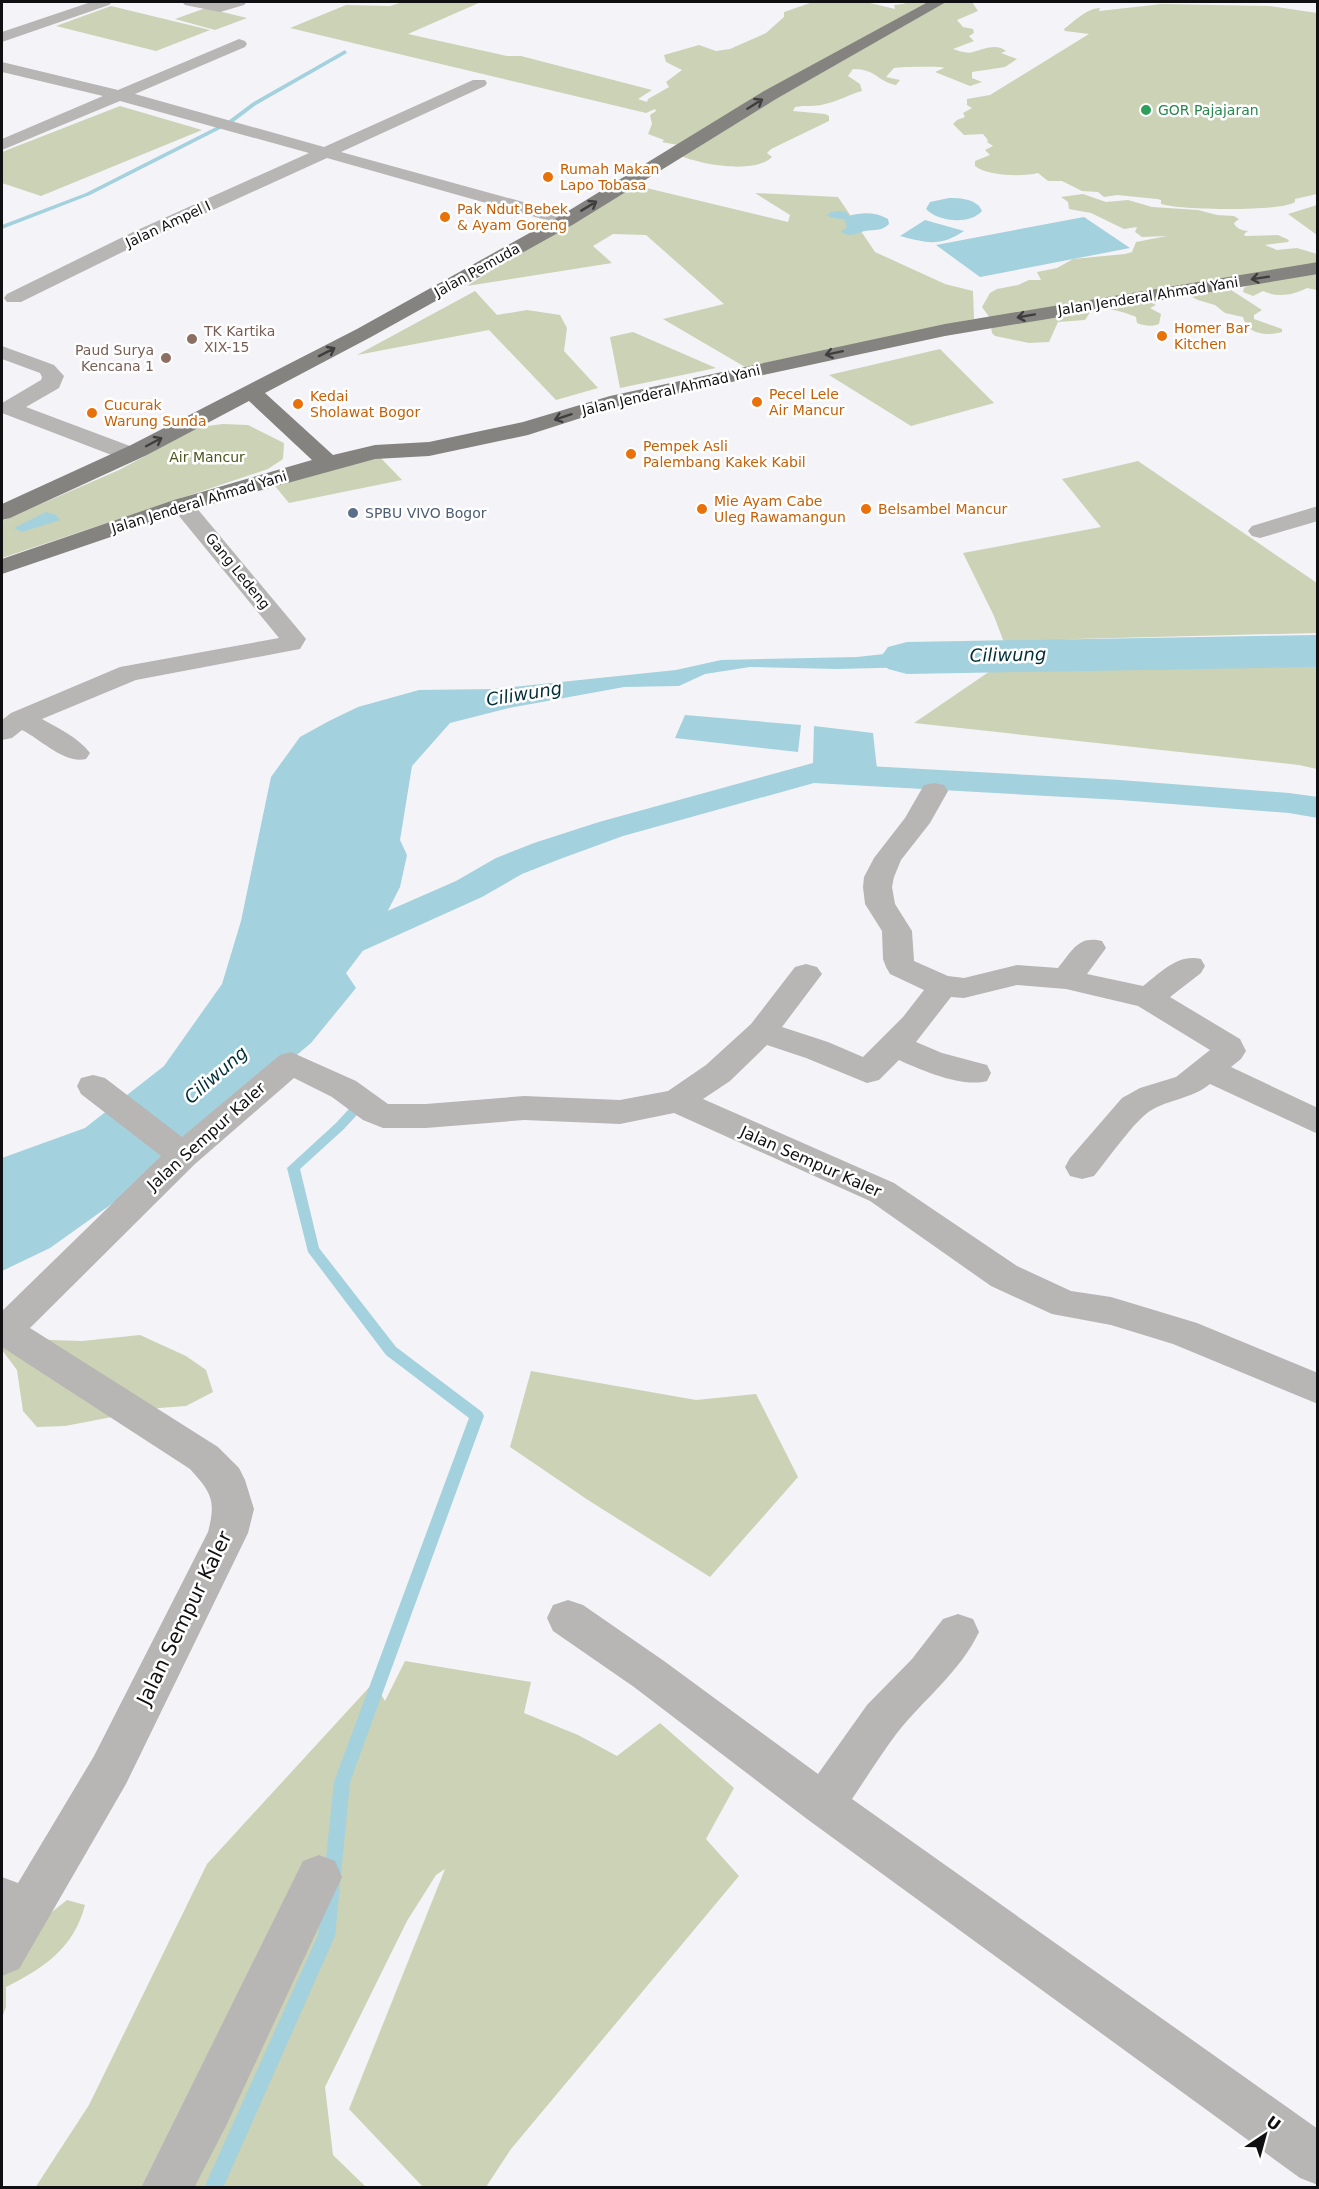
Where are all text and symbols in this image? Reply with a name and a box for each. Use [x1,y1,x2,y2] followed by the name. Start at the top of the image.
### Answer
[746,98,763,110] one-way arrow
[1158,102,1259,118] place label: GOR Pajajaran
[1139,103,1153,117] marker: GOR Pajajaran
[560,161,659,193] place label: Rumah Makan Lapo Tobasa
[541,170,555,184] marker: Rumah Makan Lapo Tobasa
[122,197,213,251] street label: Jalan Ampel I
[580,200,597,212] one-way arrow
[457,201,569,233] place label: Pak Ndut Bebek & Ayam Goreng
[438,210,452,224] marker: Pak Ndut Bebek & Ayam Goreng
[431,240,522,301] street label: Jalan Pemuda
[1250,272,1270,283] one-way arrow
[1056,274,1239,318] street label: Jalan Jenderal Ahmad Yani
[1017,311,1036,322] one-way arrow
[1174,320,1250,352] place label: Homer Bar Kitchen
[203,323,275,355] place label: TK Kartika XIX-15
[1155,329,1169,343] marker: Homer Bar Kitchen
[185,332,199,346] marker: TK Kartika XIX-15
[75,342,154,374] place label: Paud Surya Kencana 1
[318,346,335,358] one-way arrow
[825,348,845,359] one-way arrow
[159,351,173,365] marker: Paud Surya Kencana 1
[579,362,762,419] street label: Jalan Jenderal Ahmad Yani
[769,386,845,418] place label: Pecel Lele Air Mancur
[310,388,420,420] place label: Kedai Sholawat Bogor
[750,395,764,409] marker: Pecel Lele Air Mancur
[104,397,206,429] place label: Cucurak Warung Sunda
[291,397,305,411] marker: Kedai Sholawat Bogor
[85,406,99,420] marker: Cucurak Warung Sunda
[554,412,573,423] one-way arrow
[145,436,163,448] one-way arrow
[643,438,806,470] place label: Pempek Asli Palembang Kakek Kabil
[624,447,638,461] marker: Pempek Asli Palembang Kakek Kabil
[169,449,245,465] park label: Air Mancur
[109,468,288,537] street label: Jalan Jenderal Ahmad Yani
[714,493,846,525] place label: Mie Ayam Cabe Uleg Rawamangun
[878,501,1008,517] place label: Belsambel Mancur
[695,502,709,516] marker: Mie Ayam Cabe Uleg Rawamangun
[859,502,873,516] marker: Belsambel Mancur
[365,505,487,521] place label: SPBU VIVO Bogor
[346,506,360,520] marker: SPBU VIVO Bogor
[202,530,274,612] street label: Gang Ledeng
[970,643,1046,666] water label: Ciliwung
[484,677,563,710] water label: Ciliwung
[180,1042,251,1108] water label: Ciliwung
[143,1078,270,1195] street label: Jalan Sempur Kaler
[736,1121,885,1201] street label: Jalan Sempur Kaler
[131,1526,237,1711] street label: Jalan Sempur Kaler
[1235,2105,1295,2165] north arrow
[1263,2112,1284,2135] text: U

